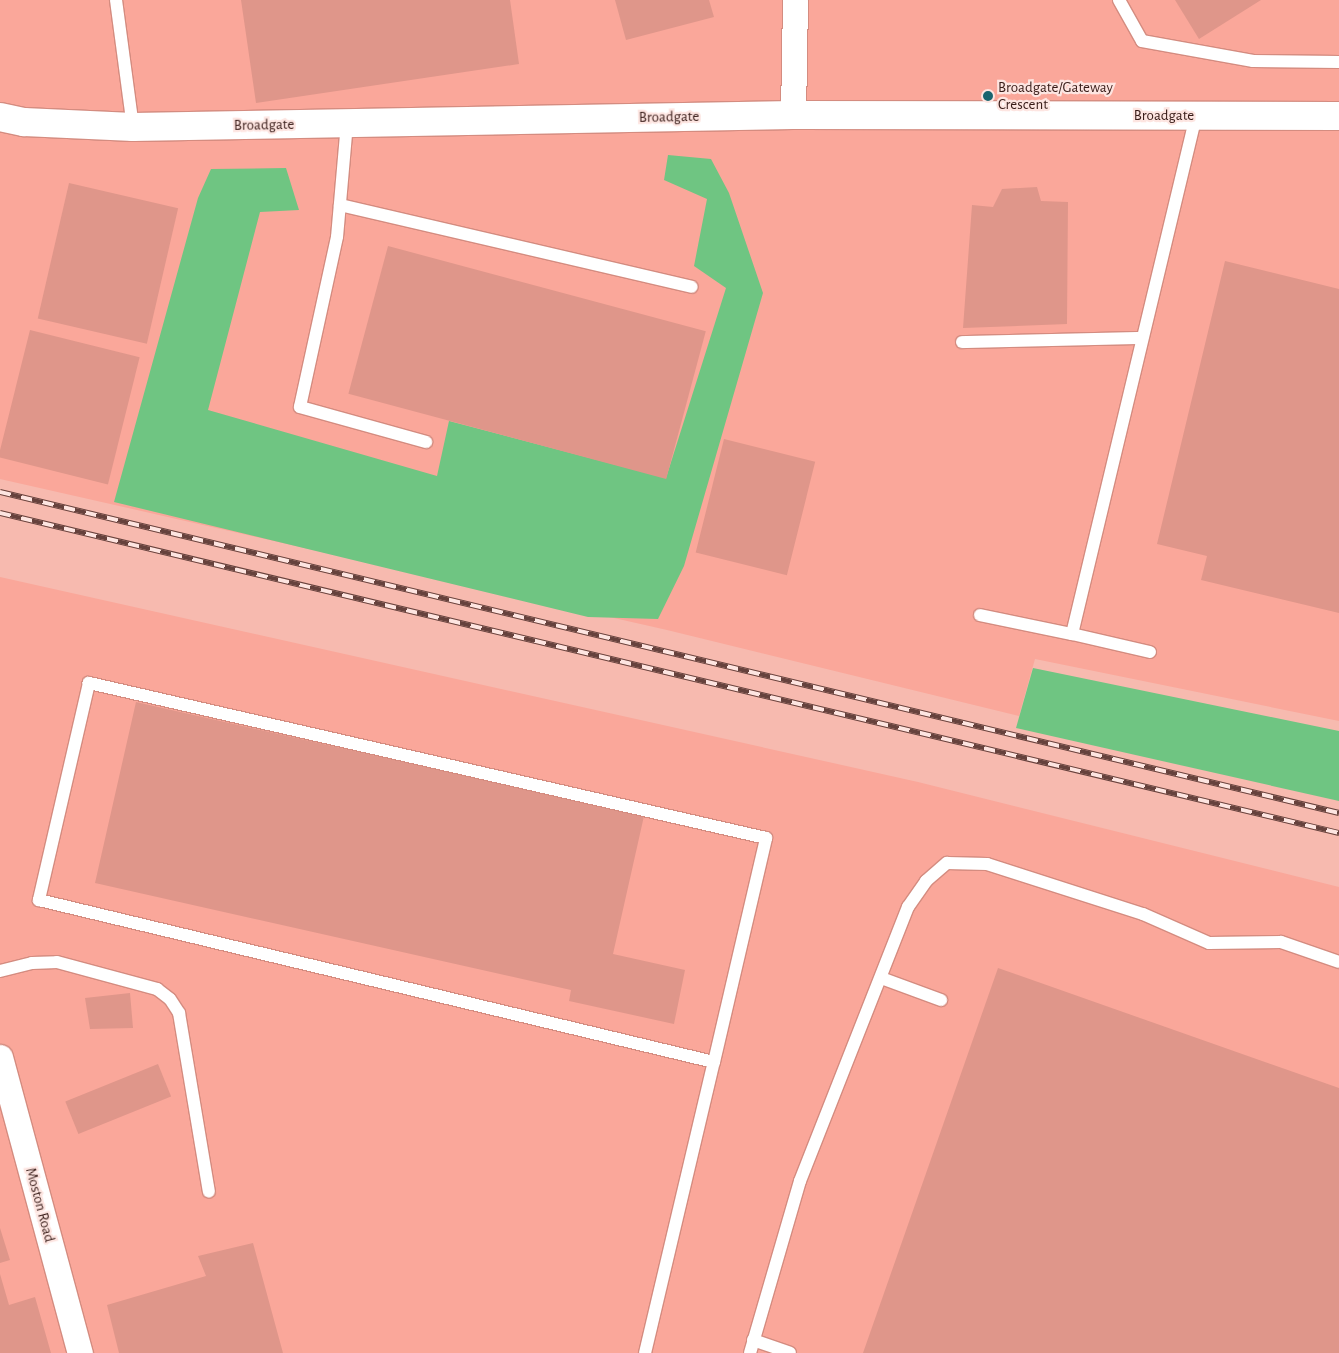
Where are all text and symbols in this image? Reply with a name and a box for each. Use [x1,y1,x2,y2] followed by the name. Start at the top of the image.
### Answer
[998,78,1113,113] place label: Broadgate/Gateway Crescent
[982,90,994,102] marker: Broadgate/Gateway Crescent
[639,107,699,127] street label: Broadgate
[1134,107,1194,125] street label: Broadgate
[234,115,294,135] street label: Broadgate
[21,1166,59,1244] street label: Moston Road

